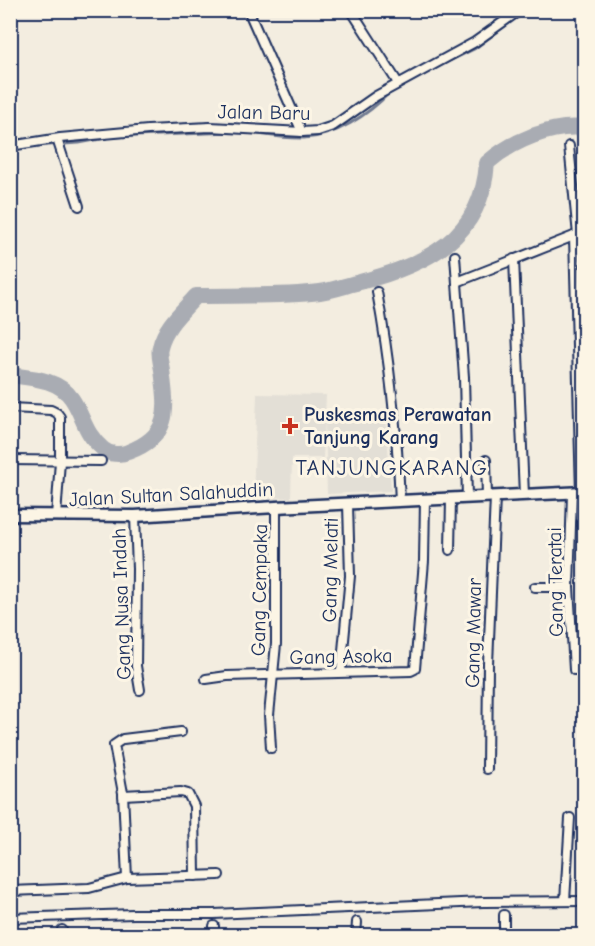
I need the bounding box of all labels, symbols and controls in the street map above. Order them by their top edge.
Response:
street label: Jalan Baru [217,100,311,125]
place label: Puskesmas Perawatan Tanjung Karang [304,403,492,449]
marker: Puskesmas Perawatan Tanjung Karang [281,417,299,435]
district label: TANJUNGKARANG [296,455,488,481]
street label: Jalan Sultan Salahuddin [68,478,274,511]
street label: Gang Melati [318,517,343,623]
street label: Gang Cempaka [247,524,272,656]
street label: Gang Teratai [543,527,568,637]
street label: Gang Nusa Indah [107,528,136,680]
street label: Gang Mawar [461,578,486,688]
street label: Gang Asoka [289,644,393,669]

